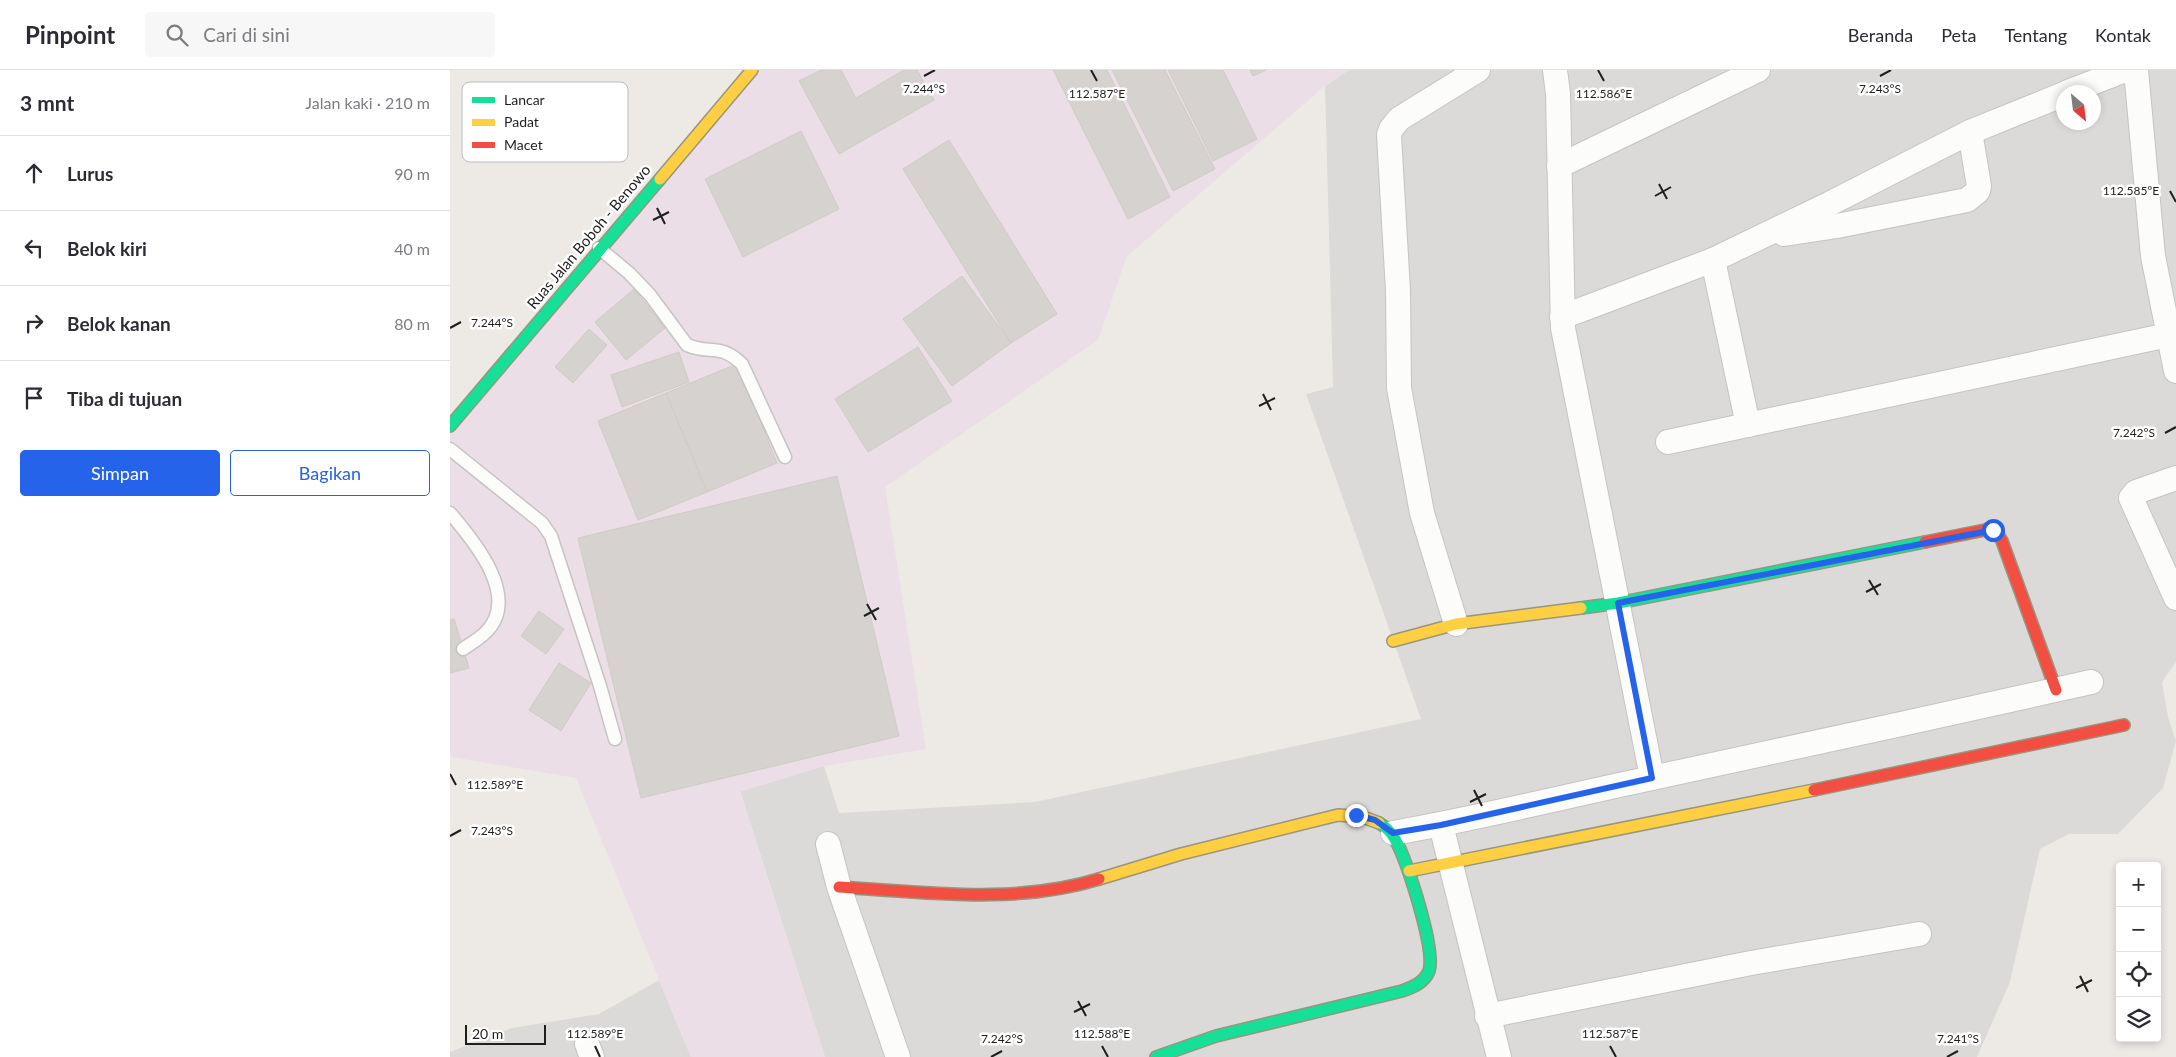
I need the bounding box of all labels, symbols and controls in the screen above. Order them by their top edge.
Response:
search box [145,12,495,57]
text: Pinpoint [25,20,115,49]
icon: search [163,21,191,49]
text: Cari di sini [203,23,290,46]
text: Beranda [1848,24,1913,46]
text: Peta [1941,24,1976,46]
text: Tentang [2004,24,2067,46]
text: Kontak [2095,24,2151,46]
text: 7.244°S [903,81,945,96]
text: 7.243°S [1859,81,1901,96]
legend [462,82,628,162]
north arrow [2056,85,2101,130]
text: 112.587°E [1069,86,1125,101]
text: 112.586°E [1576,86,1632,101]
text: 3 mnt [20,90,74,115]
text: Lancar [504,91,545,108]
text: Jalan kaki · 210 m [305,93,430,112]
text: Padat [504,113,539,130]
text: Macet [504,136,543,153]
icon: ahead [20,159,48,187]
street label: Ruas Jalan Boboh - Benowo [523,161,654,312]
text: Lurus [67,162,113,185]
text: 90 m [394,164,430,183]
text: 112.585°E [2103,183,2159,198]
icon: left [20,234,48,262]
text: Belok kiri [67,237,147,260]
text: 40 m [394,239,430,258]
icon: right [20,309,48,337]
text: Belok kanan [67,312,171,335]
text: 80 m [394,314,430,333]
text: 7.244°S [471,315,513,330]
icon: arrive [20,384,48,412]
text: Tiba di tujuan [67,387,182,410]
text: 7.242°S [2113,425,2155,440]
button: Simpan [20,450,220,496]
button: Bagikan [230,450,430,496]
route start [1982,519,2005,542]
text: 112.589°E [467,777,523,792]
route end [1345,804,1368,827]
text: 7.243°S [471,823,513,838]
map controls [2116,862,2161,1042]
button: + [2116,862,2161,907]
button: − [2116,907,2161,952]
button: locate [2116,952,2161,997]
button: layers [2116,997,2161,1042]
scale bar [465,1022,546,1045]
text: 20 m [472,1025,503,1042]
text: 112.589°E [567,1026,623,1041]
text: 112.588°E [1074,1026,1130,1041]
text: 112.587°E [1582,1026,1638,1041]
text: 7.242°S [981,1031,1023,1046]
text: 7.241°S [1937,1031,1979,1046]

